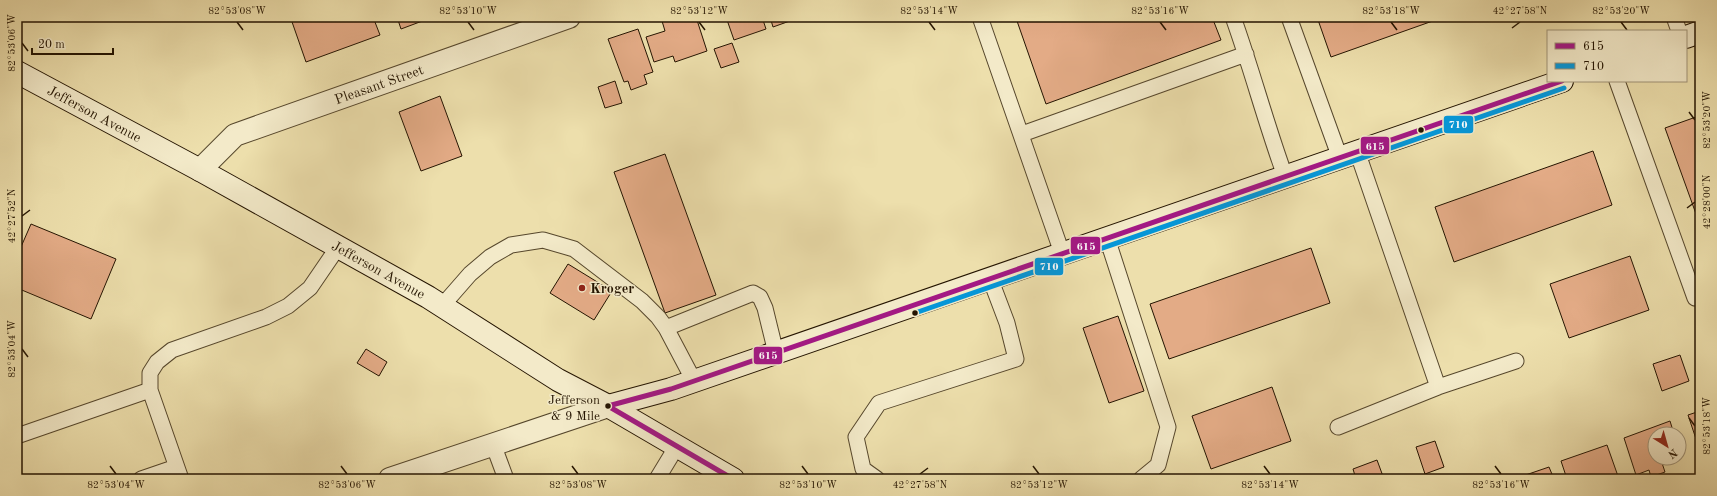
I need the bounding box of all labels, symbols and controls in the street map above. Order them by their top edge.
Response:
text: 82°53'08"W [208,6,266,16]
text: 82°53'10"W [439,6,497,16]
text: 82°53'12"W [670,6,728,16]
text: 82°53'14"W [900,6,958,16]
text: 82°53'16"W [1131,6,1189,16]
text: 82°53'18"W [1362,6,1420,16]
text: 42°27'58"N [1493,6,1548,16]
text: 82°53'20"W [1592,6,1650,16]
text: 82°53'06"W [7,14,17,72]
scale bar [32,30,113,56]
legend [1547,30,1687,82]
text: 20 m [38,39,65,51]
text: 615 [1583,40,1604,53]
text: 710 [1583,61,1604,73]
street label: Pleasant Street [333,63,426,107]
street label: Jefferson Avenue [45,84,143,145]
text: 82°53'20"W [1702,91,1712,149]
line badge: 710 [1443,115,1474,134]
text: 710 [1448,120,1468,131]
unlabelled marker [1416,125,1426,135]
line badge: 615 [1360,136,1390,155]
text: 615 [1365,142,1385,153]
text: 42°28'00"N [1702,174,1712,229]
text: 42°27'52"N [7,188,17,243]
line badge: 615 [1070,236,1101,255]
street label: Jefferson Avenue [329,239,427,302]
text: 615 [1076,242,1096,253]
line badge: 710 [1034,257,1064,276]
text: 710 [1039,262,1059,273]
place label: Kroger [590,282,634,296]
marker: Kroger [577,283,587,293]
unlabelled marker [910,308,920,318]
text: 82°53'04"W [7,320,17,378]
line badge: 615 [753,346,783,365]
text: 615 [758,351,778,362]
place label: Jefferson & 9 Mile [548,394,600,423]
text: 82°53'18"W [1702,397,1712,455]
marker: Jefferson & 9 Mile [603,401,613,411]
north arrow [1647,426,1687,466]
text: N [1665,446,1679,460]
text: 82°53'04"W [87,480,145,490]
text: 82°53'06"W [318,480,376,490]
text: 82°53'08"W [549,480,607,490]
text: 82°53'10"W [779,480,837,490]
text: 42°27'58"N [893,480,948,490]
text: 82°53'12"W [1010,480,1068,490]
text: 82°53'14"W [1241,480,1299,490]
text: 82°53'16"W [1472,480,1530,490]

